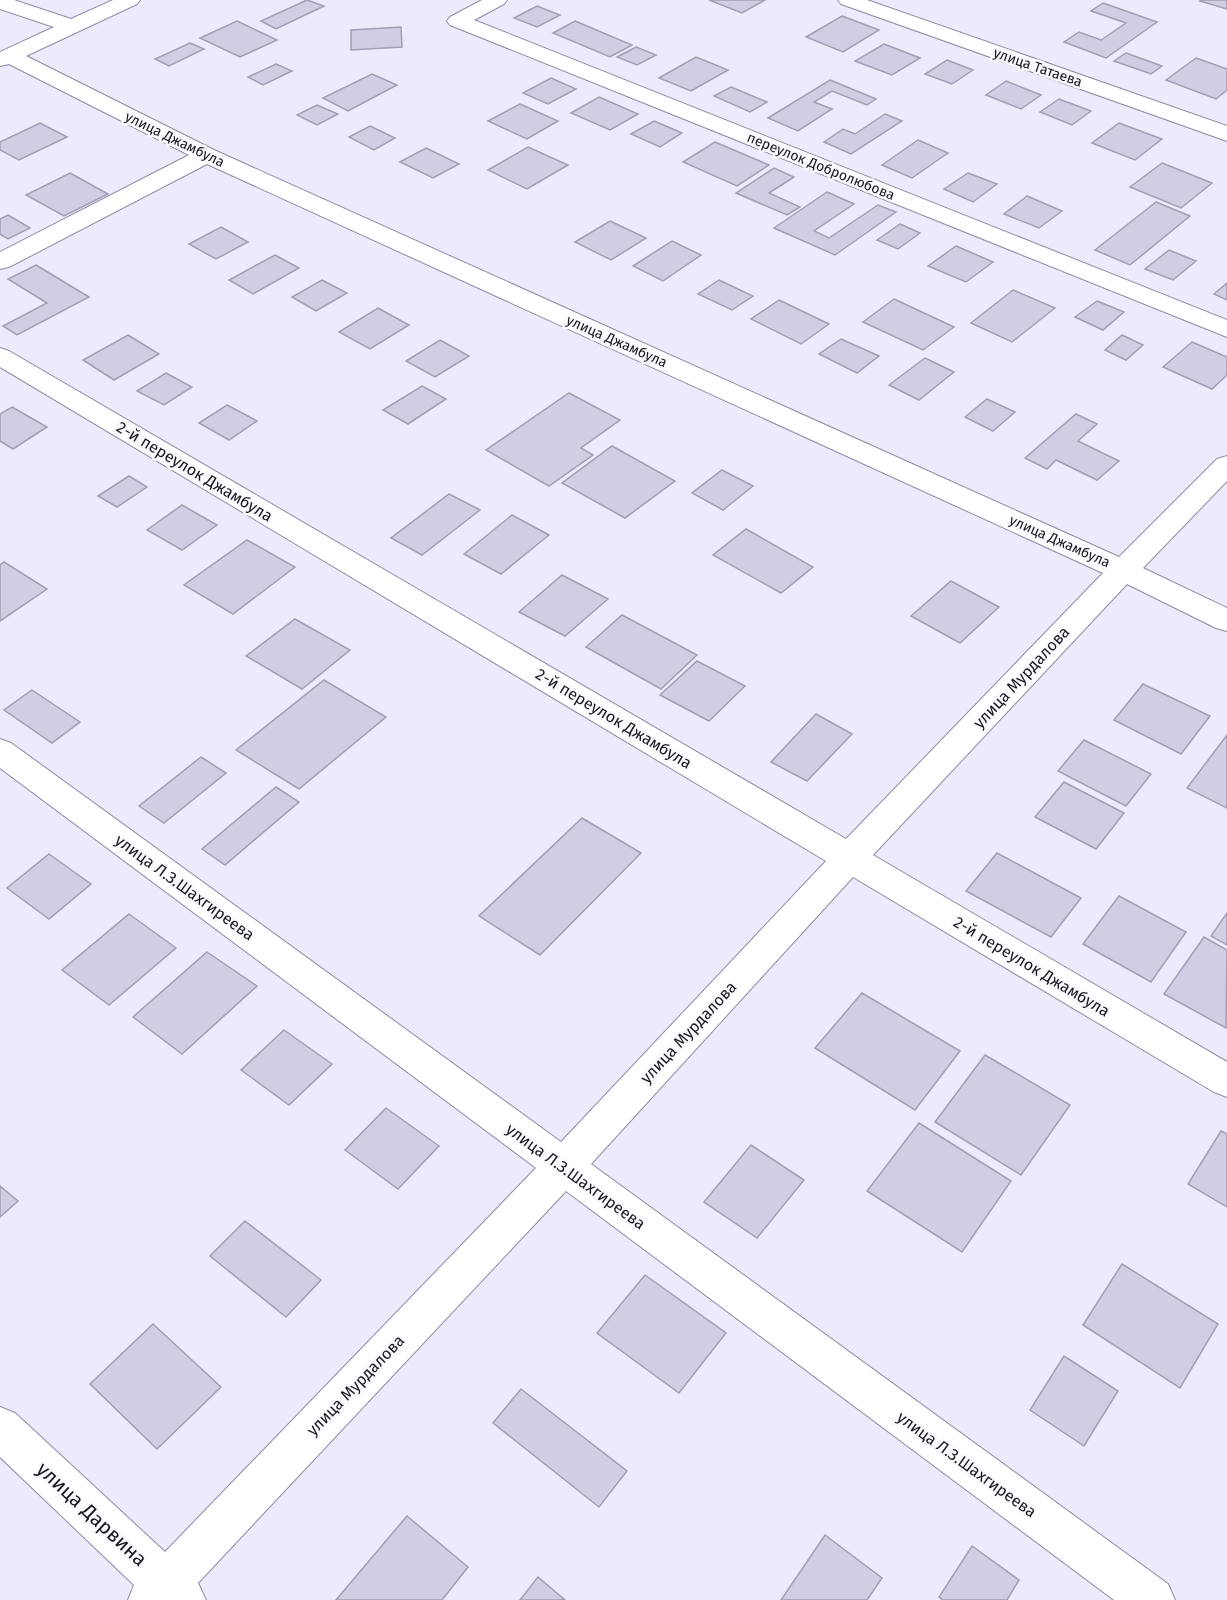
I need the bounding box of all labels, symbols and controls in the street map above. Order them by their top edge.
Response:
street label: улица Татаева [991,44,1085,91]
street label: улица Джамбула [122,108,227,171]
street label: переулок Добролюбова [745,129,897,204]
street label: улица Джамбула [564,312,670,371]
street label: 2-й переулок Джамбула [113,417,276,526]
street label: улица Джамбула [1007,512,1113,571]
street label: улица Мурдалова [969,623,1073,732]
street label: 2-й переулок Джамбула [532,664,695,773]
street label: улица Л.З.Шахгиреева [111,830,258,944]
street label: 2-й переулок Джамбула [950,912,1113,1021]
street label: улица Мурдалова [636,978,740,1087]
street label: улица Л.З.Шахгиреева [502,1119,649,1233]
street label: улица Мурдалова [303,1331,408,1440]
street label: улица Л.З.Шахгиреева [893,1407,1040,1521]
street label: улица Дарвина [32,1457,152,1571]

